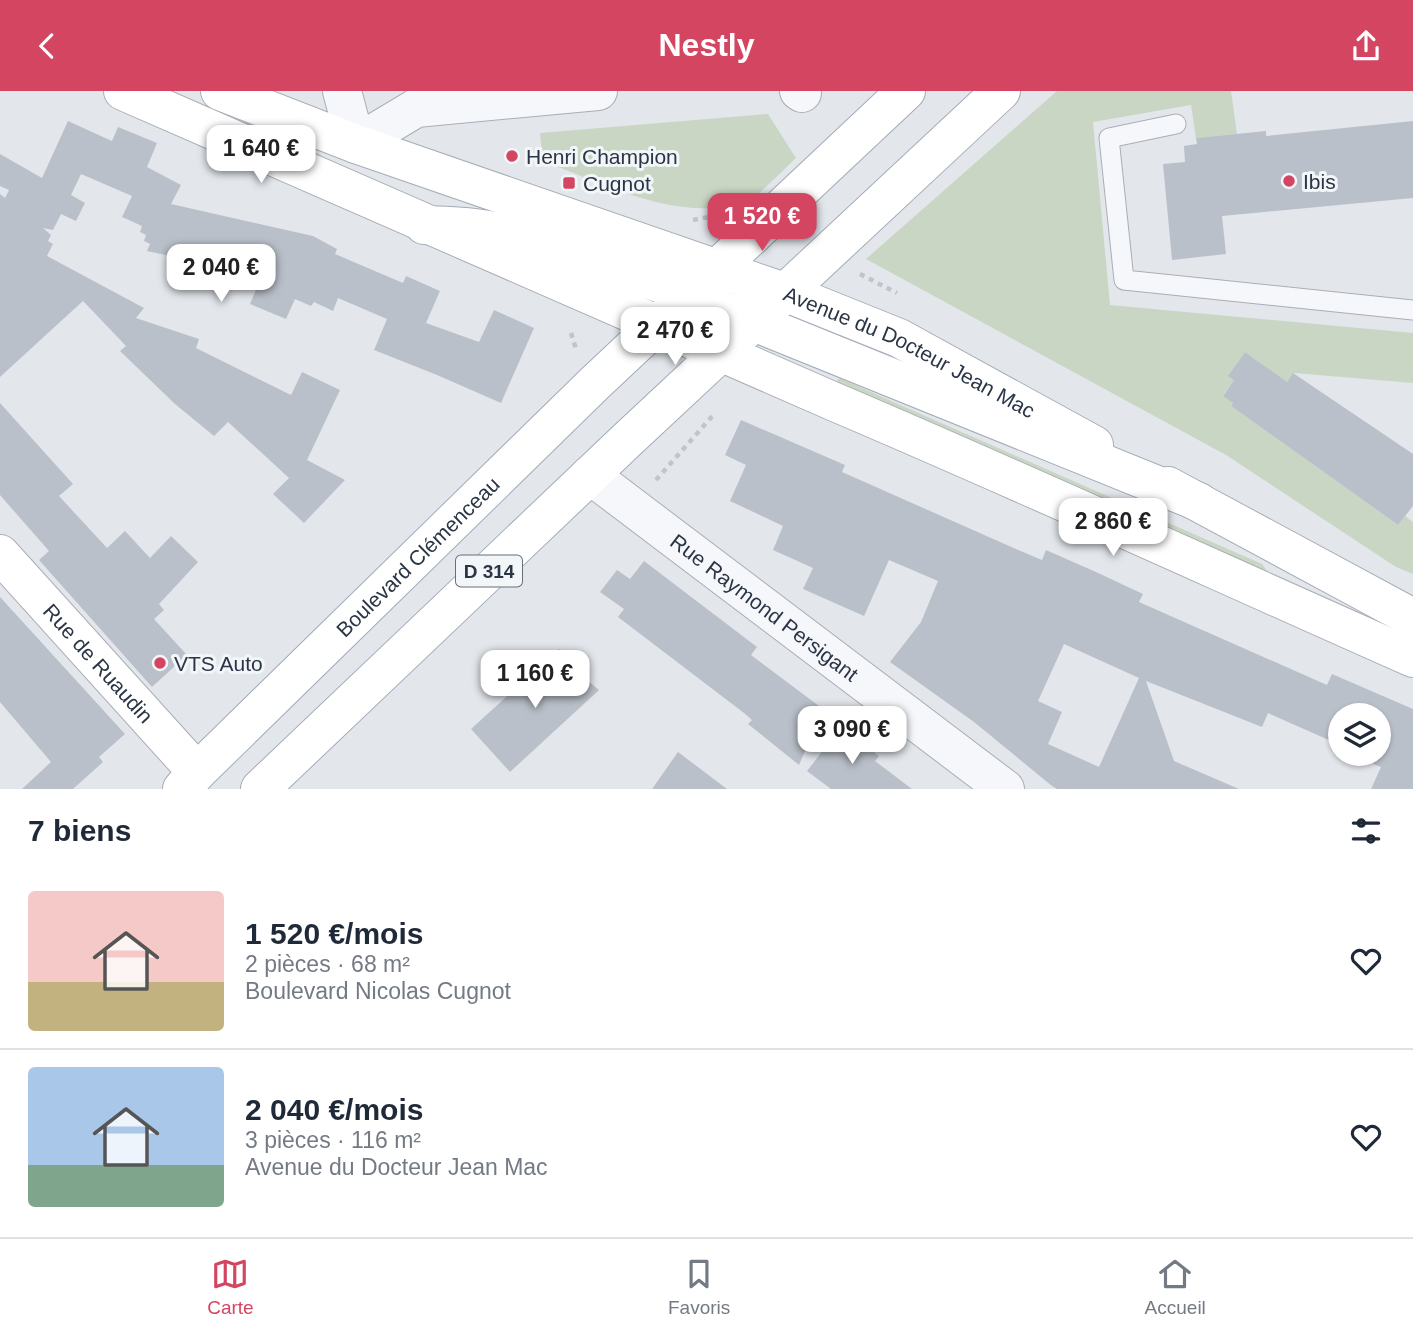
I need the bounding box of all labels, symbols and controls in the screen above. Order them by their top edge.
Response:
icon: back [28,27,66,65]
text: Nestly [658,27,755,63]
icon: share [1347,27,1385,65]
pin: 1 640 € [196,125,326,185]
text: 1 640 € [223,135,299,161]
place label: Henri Champion [526,145,678,168]
marker: Henri Champion [504,148,520,164]
place label: Ibis [1303,170,1336,193]
place label: Cugnot [583,172,651,195]
marker: Ibis [1281,173,1297,189]
marker: Cugnot [561,175,577,191]
pin: 1 520 € [697,193,827,253]
text: 1 520 € [724,203,800,229]
pin: 2 040 € [156,245,286,304]
text: 2 040 € [183,254,259,280]
street label: Avenue du Docteur Jean Mac [781,281,1039,422]
pin: 2 470 € [610,307,740,367]
text: 2 470 € [637,317,713,343]
street label: Boulevard Clémenceau [331,472,504,641]
pin: 2 860 € [1048,498,1178,558]
text: 2 860 € [1075,508,1151,534]
street label: Rue Raymond Persigant [666,529,863,685]
road number: D 314 [456,555,522,586]
street label: Rue de Ruaudin [39,599,158,727]
pin: 1 160 € [470,651,600,710]
place label: VTS Auto [174,652,263,675]
marker: VTS Auto [152,655,168,671]
text: 1 160 € [497,660,573,686]
map controls [1328,703,1391,766]
button: layers [1328,703,1391,766]
pin: 3 090 € [787,707,917,766]
text: 3 090 € [814,716,890,742]
icon: filters [1347,812,1385,850]
text: 7 biens [28,814,131,847]
text: 1 520 €/mois [245,917,423,950]
icon: home [84,919,168,1003]
icon: heart [1347,942,1385,980]
text: 2 pièces · 68 m² [245,951,410,977]
text: Boulevard Nicolas Cugnot [245,978,511,1004]
text: 2 040 €/mois [245,1093,423,1126]
icon: home [84,1095,168,1179]
icon: heart [1347,1118,1385,1156]
text: 3 pièces · 116 m² [245,1127,421,1153]
text: Avenue du Docteur Jean Mac [245,1154,548,1180]
tab: Carte [207,1255,254,1319]
tab: Favoris [668,1255,730,1319]
tab: Accueil [1145,1255,1206,1319]

